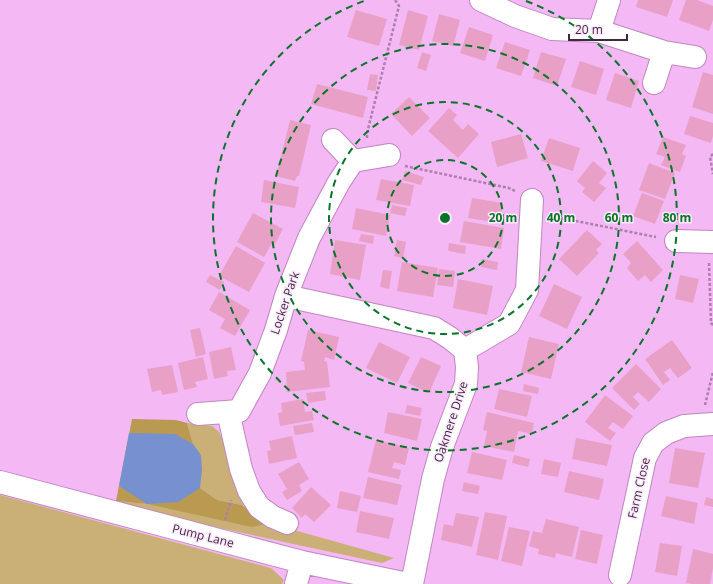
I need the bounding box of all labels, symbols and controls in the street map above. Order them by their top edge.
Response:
scale bar [569,16,627,42]
text: 20 m [575,21,603,38]
text: 20 m [489,209,517,226]
text: 40 m [547,209,575,226]
text: 60 m [605,209,633,226]
text: 80 m [663,209,691,226]
centre of rings [438,211,452,225]
street label: Locker Park [266,268,303,337]
street label: Oakmere Drive [429,379,472,465]
street label: Farm Close [623,455,654,520]
street label: Pump Lane [170,520,236,551]

